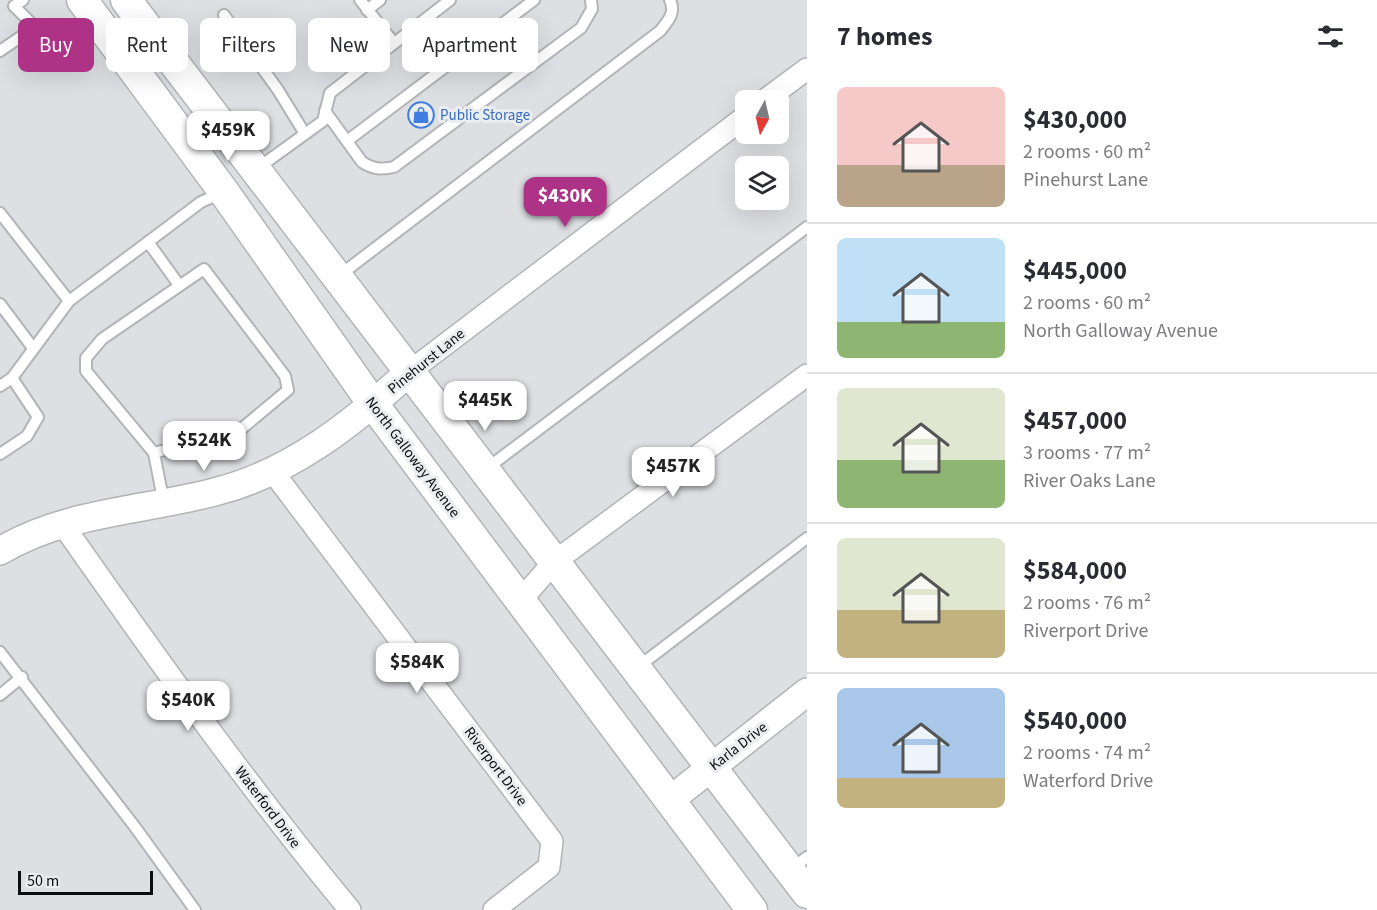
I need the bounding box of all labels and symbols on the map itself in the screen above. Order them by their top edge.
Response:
north arrow [735,90,789,144]
shop icon: Public Storage [406,100,436,130]
place label: Public Storage [440,105,530,126]
pin: $459K [186,111,270,162]
pin: $430K [523,177,607,228]
street label: Pinehurst Lane [383,324,469,399]
pin: $445K [443,381,527,432]
street label: North Galloway Avenue [360,393,465,522]
pin: $524K [162,421,246,472]
pin: $457K [631,447,715,498]
pin: $584K [375,643,459,694]
pin: $540K [146,681,230,732]
street label: Karla Drive [705,717,772,776]
street label: Riverport Drive [459,722,532,810]
street label: Waterford Drive [230,762,305,853]
scale bar [18,868,153,896]

